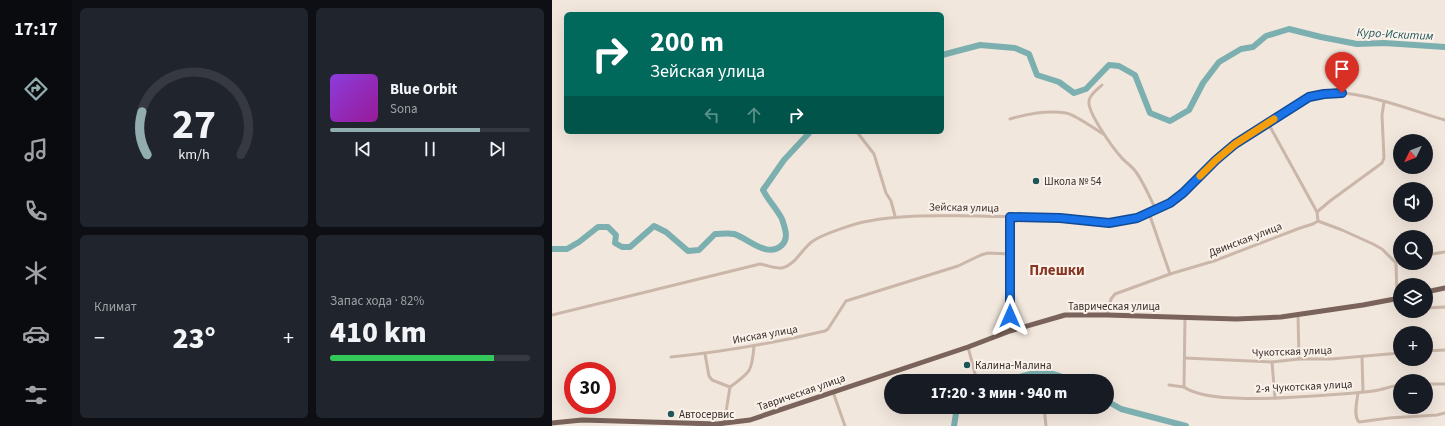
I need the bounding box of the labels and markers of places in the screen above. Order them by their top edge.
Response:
pin [1325,52,1359,93]
place label: Школа № 54 [1044,174,1102,189]
marker: Школа № 54 [1031,176,1041,186]
place label: Калина-Малина [975,358,1051,373]
marker: Калина-Малина [962,360,972,370]
place label: Автосервис [679,407,734,422]
marker: Автосервис [666,409,676,419]

